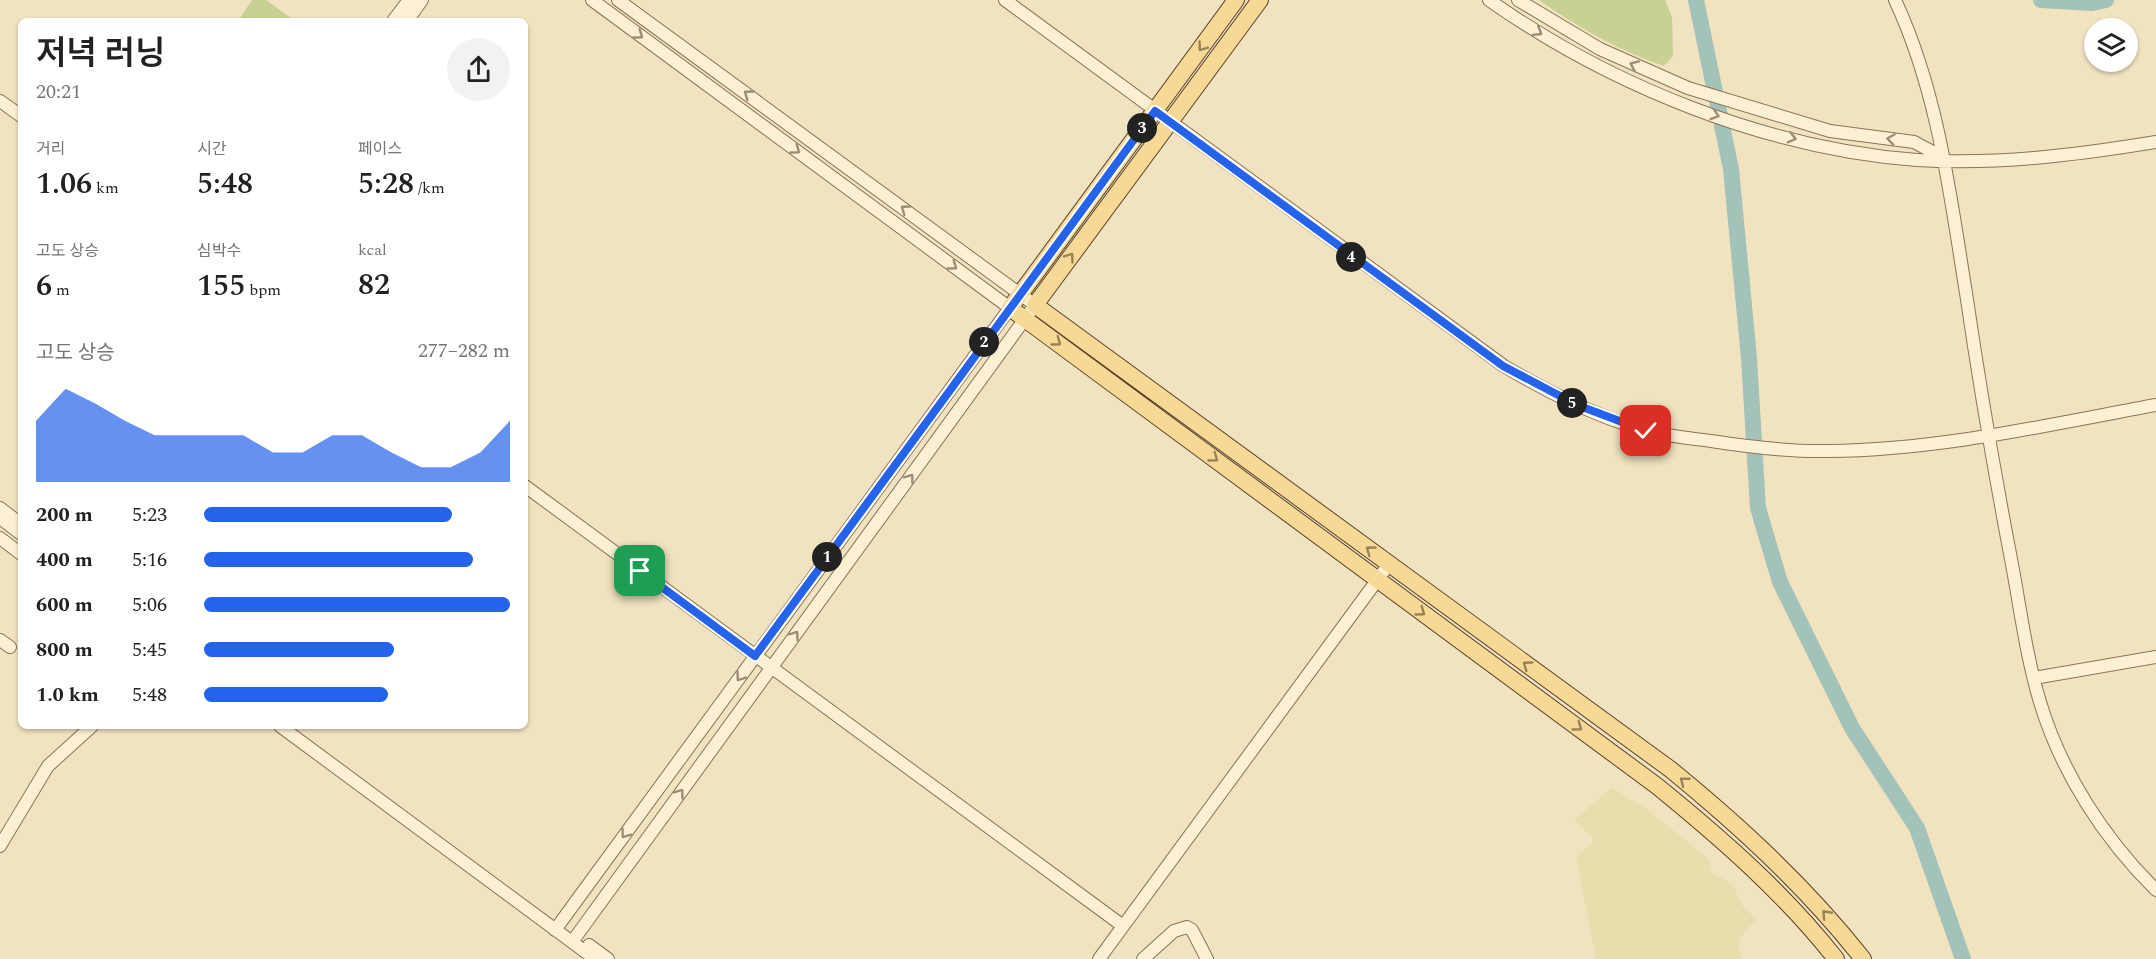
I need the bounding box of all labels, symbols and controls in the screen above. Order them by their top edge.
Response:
map controls [2084,18,2138,72]
button: layers [2084,18,2138,72]
one-way arrow [1531,25,1542,36]
one-way arrow [632,27,643,38]
text: 저녁 러닝 [36,29,166,79]
button: share [447,38,510,101]
one-way arrow [1198,41,1209,52]
one-way arrow [1630,61,1641,73]
text: 20:21 [36,77,81,107]
one-way arrow [743,91,754,102]
one-way arrow [1709,108,1720,120]
pin: 3 [1127,113,1157,143]
text: 3 [1138,116,1146,140]
one-way arrow [1786,131,1797,143]
one-way arrow [1886,134,1895,146]
text: 거리 [36,137,65,161]
text: 시간 [197,137,226,161]
text: 페이스 [358,137,402,161]
one-way arrow [789,143,800,154]
text: 1.06 [36,161,92,207]
text: 5:48 [197,161,253,207]
text: 5:28 [358,161,414,207]
text: km [92,176,119,200]
text: /km [414,176,445,200]
one-way arrow [901,206,912,217]
text: kcal [358,238,387,262]
text: 고도 상승 [36,239,99,263]
text: 심박수 [197,239,241,263]
pin: 4 [1336,242,1366,272]
text: 4 [1347,245,1355,269]
one-way arrow [1063,253,1074,264]
one-way arrow [946,259,957,270]
text: 82 [358,262,390,308]
text: 6 [36,263,52,309]
text: 155 [197,263,245,309]
text: m [52,278,70,302]
text: bpm [245,278,281,302]
pin: 2 [969,327,999,357]
text: 2 [980,330,988,354]
one-way arrow [1050,335,1061,346]
text: 277–282 m [418,336,510,366]
text: 고도 상승 [36,338,115,368]
pin: 5 [1557,388,1587,418]
text: 5 [1568,391,1576,415]
pin [1620,405,1671,456]
icon: check [1629,414,1662,447]
one-way arrow [1207,451,1218,462]
one-way arrow [903,473,914,484]
text: 200 m [36,500,93,530]
text: 5:23 [132,500,167,530]
pin: 1 [812,542,842,572]
text: 400 m [36,545,93,575]
text: 5:16 [132,545,167,575]
pin [614,545,665,596]
text: 1 [823,545,831,569]
one-way arrow [1365,546,1376,557]
icon: arrive [623,554,656,587]
text: 600 m [36,590,93,620]
text: 5:06 [132,590,167,620]
one-way arrow [1414,604,1425,615]
one-way arrow [788,631,799,642]
text: 800 m [36,635,93,665]
text: 5:45 [132,635,167,665]
one-way arrow [1523,661,1534,672]
one-way arrow [736,671,747,682]
text: 1.0 km [36,680,99,710]
text: 5:48 [132,680,167,710]
one-way arrow [1571,720,1582,731]
one-way arrow [1680,777,1691,788]
one-way arrow [673,788,684,799]
one-way arrow [621,828,632,839]
one-way arrow [1823,910,1834,921]

